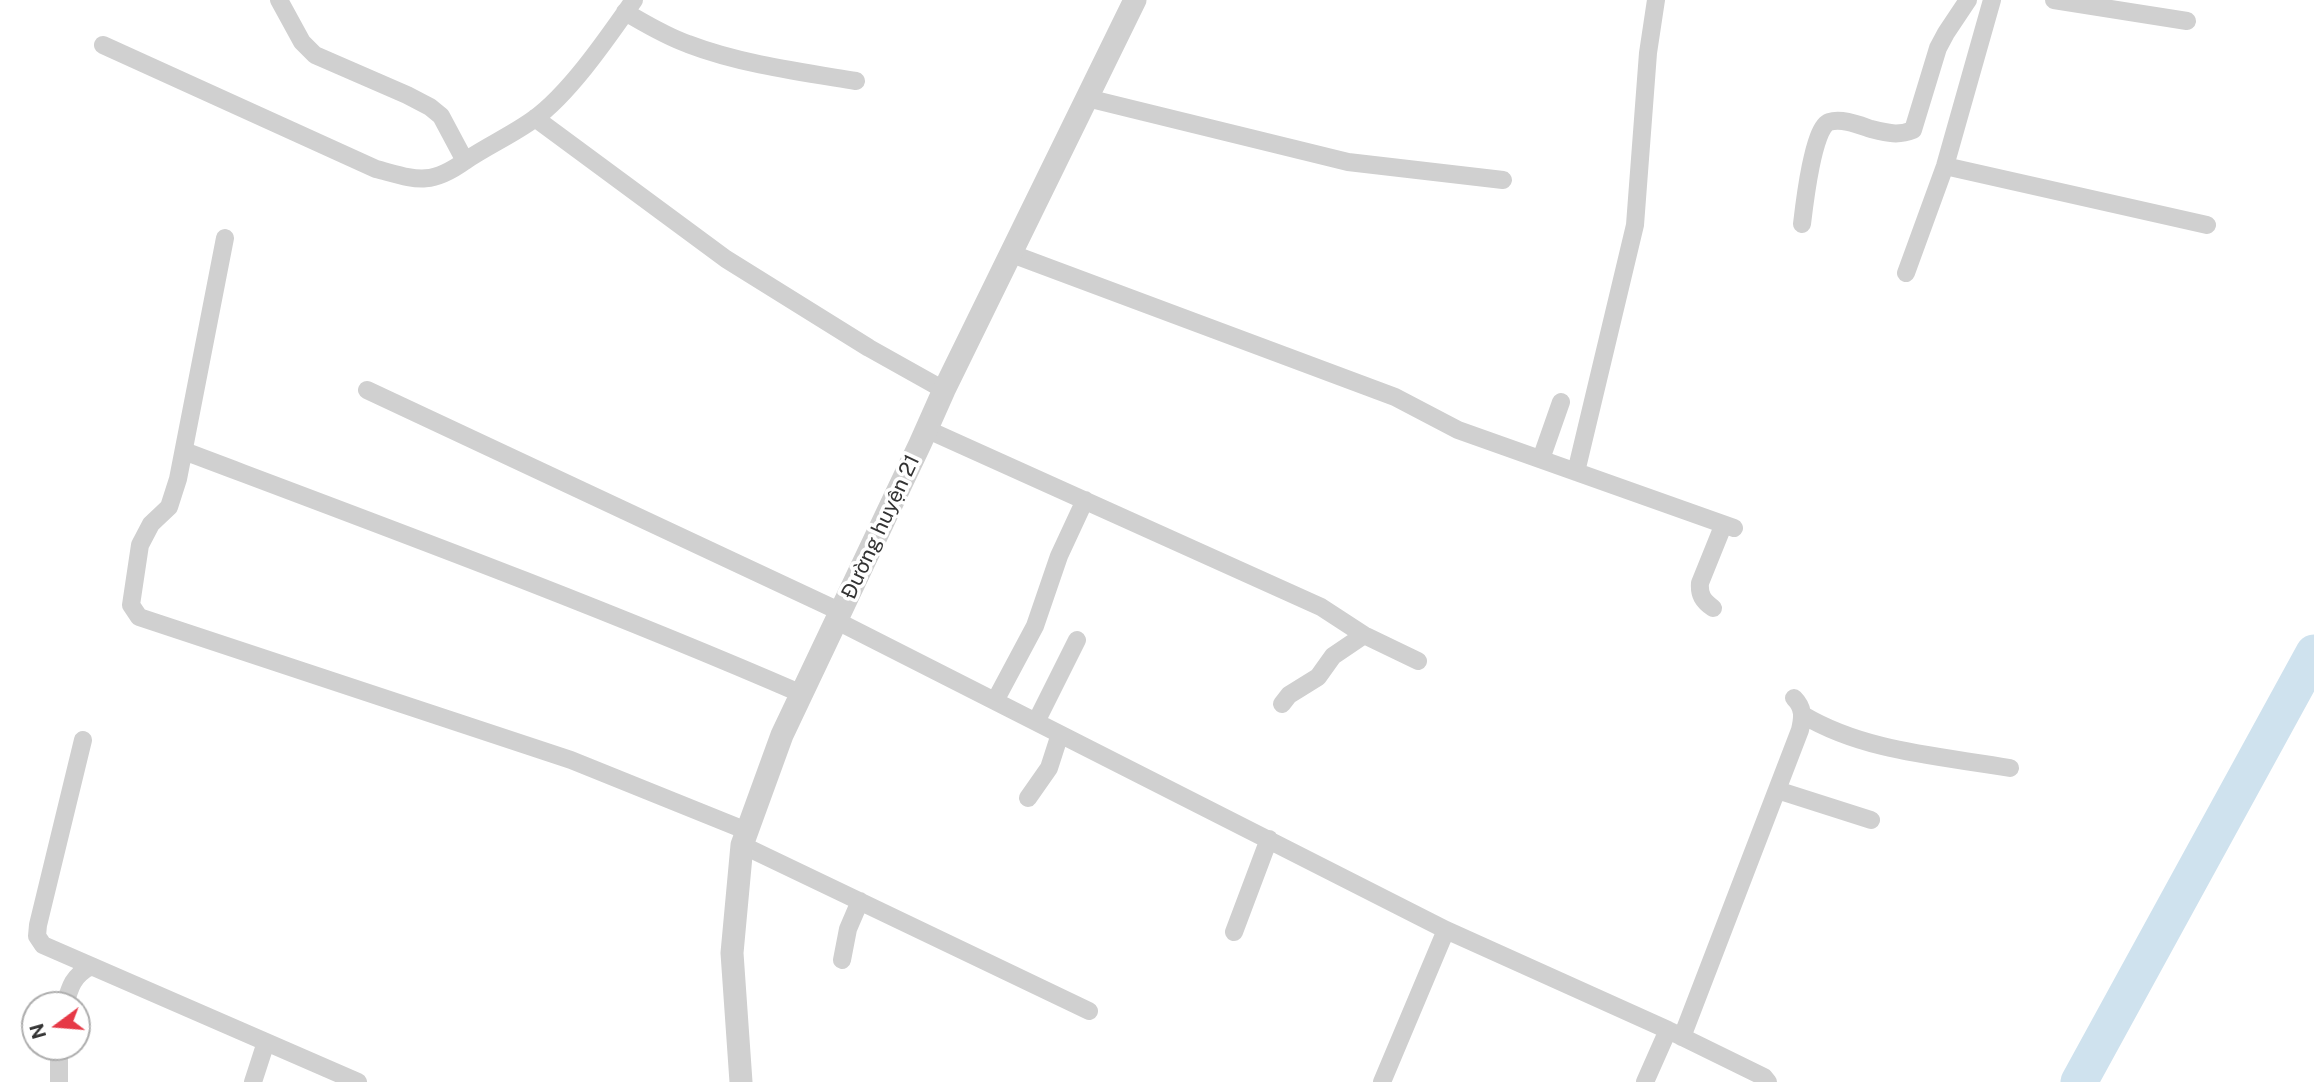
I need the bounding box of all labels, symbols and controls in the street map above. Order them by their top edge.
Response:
street label: Đường huyện 21 [837,451,925,603]
north arrow [21,991,91,1061]
text: N [25,1021,50,1041]

